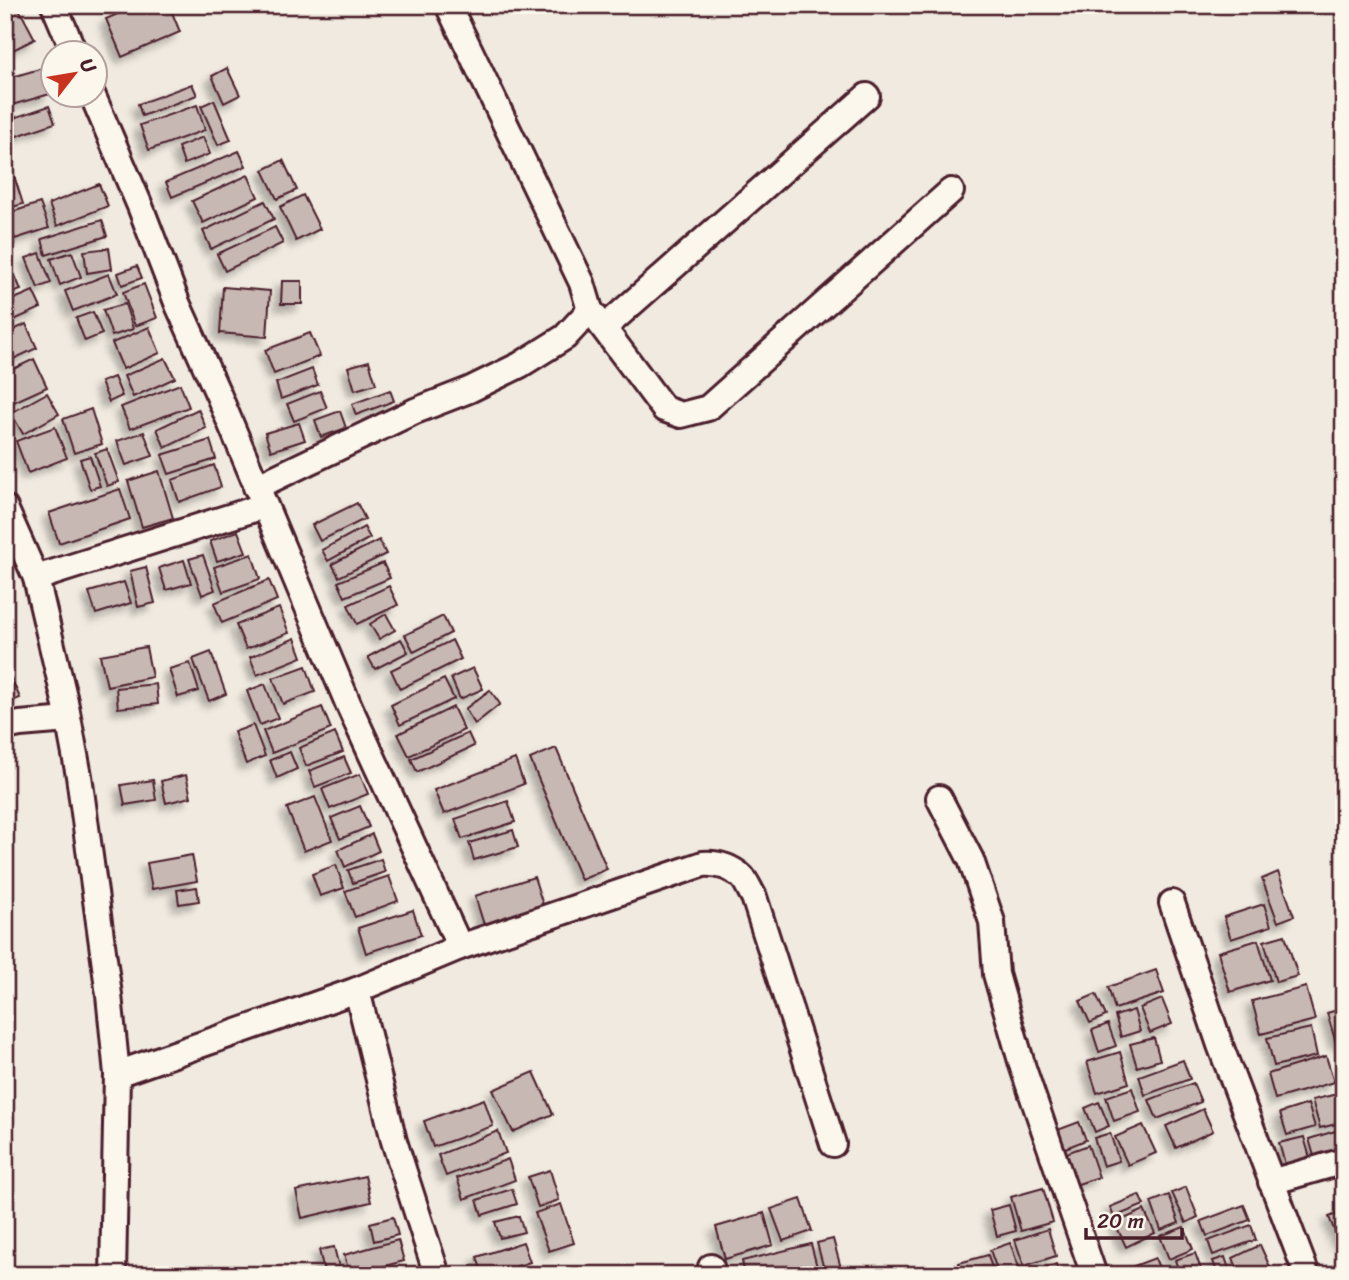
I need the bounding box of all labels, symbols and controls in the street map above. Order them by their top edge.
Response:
north arrow [38,38,108,108]
text: U [71,52,106,81]
scale bar [1086,1196,1183,1240]
text: 20 m [1097,1202,1144,1240]

